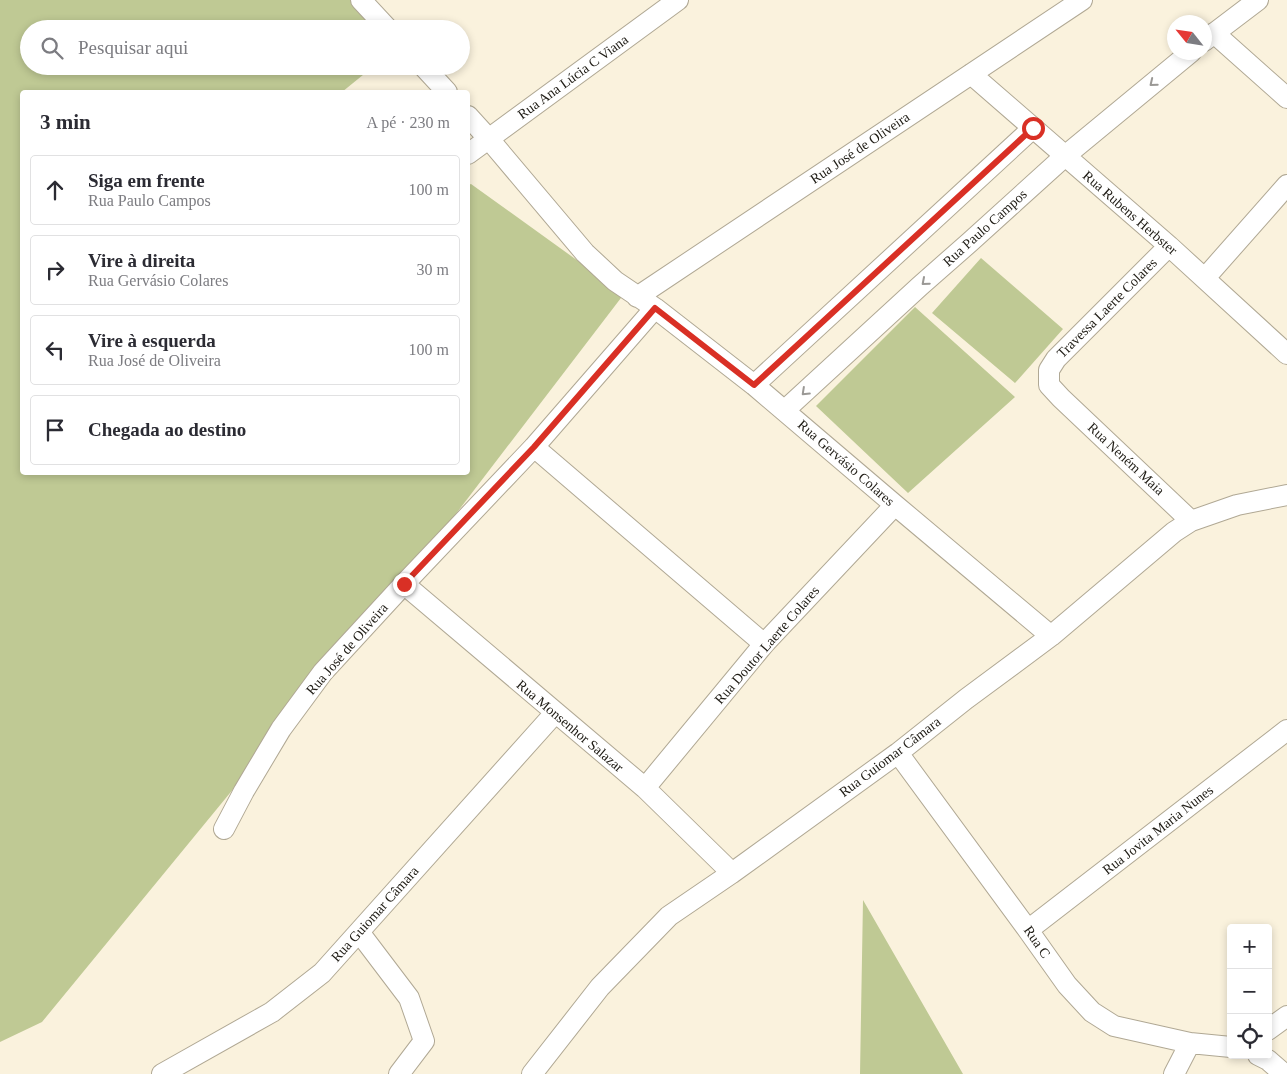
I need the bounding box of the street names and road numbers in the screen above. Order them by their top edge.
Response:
street label: Rua Ana Lúcia C Viana [515,31,632,122]
street label: Rua José de Oliveira [808,109,913,187]
street label: Rua Rubens Herbster [1080,168,1180,258]
street label: Rua Paulo Campos [940,187,1030,269]
street label: Travessa Laerte Colares [1054,255,1160,361]
street label: Rua Gervásio Colares [795,417,897,509]
street label: Rua Neném Maia [1085,420,1168,499]
street label: Rua Doutor Laerte Colares [712,583,822,707]
street label: Rua José de Oliveira [303,600,391,698]
street label: Rua Monsenhor Salazar [514,677,627,775]
street label: Rua Guiomar Câmara [836,714,944,800]
street label: Rua Jovita Maria Nunes [1100,782,1216,878]
street label: Rua Guiomar Câmara [328,863,422,965]
street label: Rua C [1021,923,1053,961]

